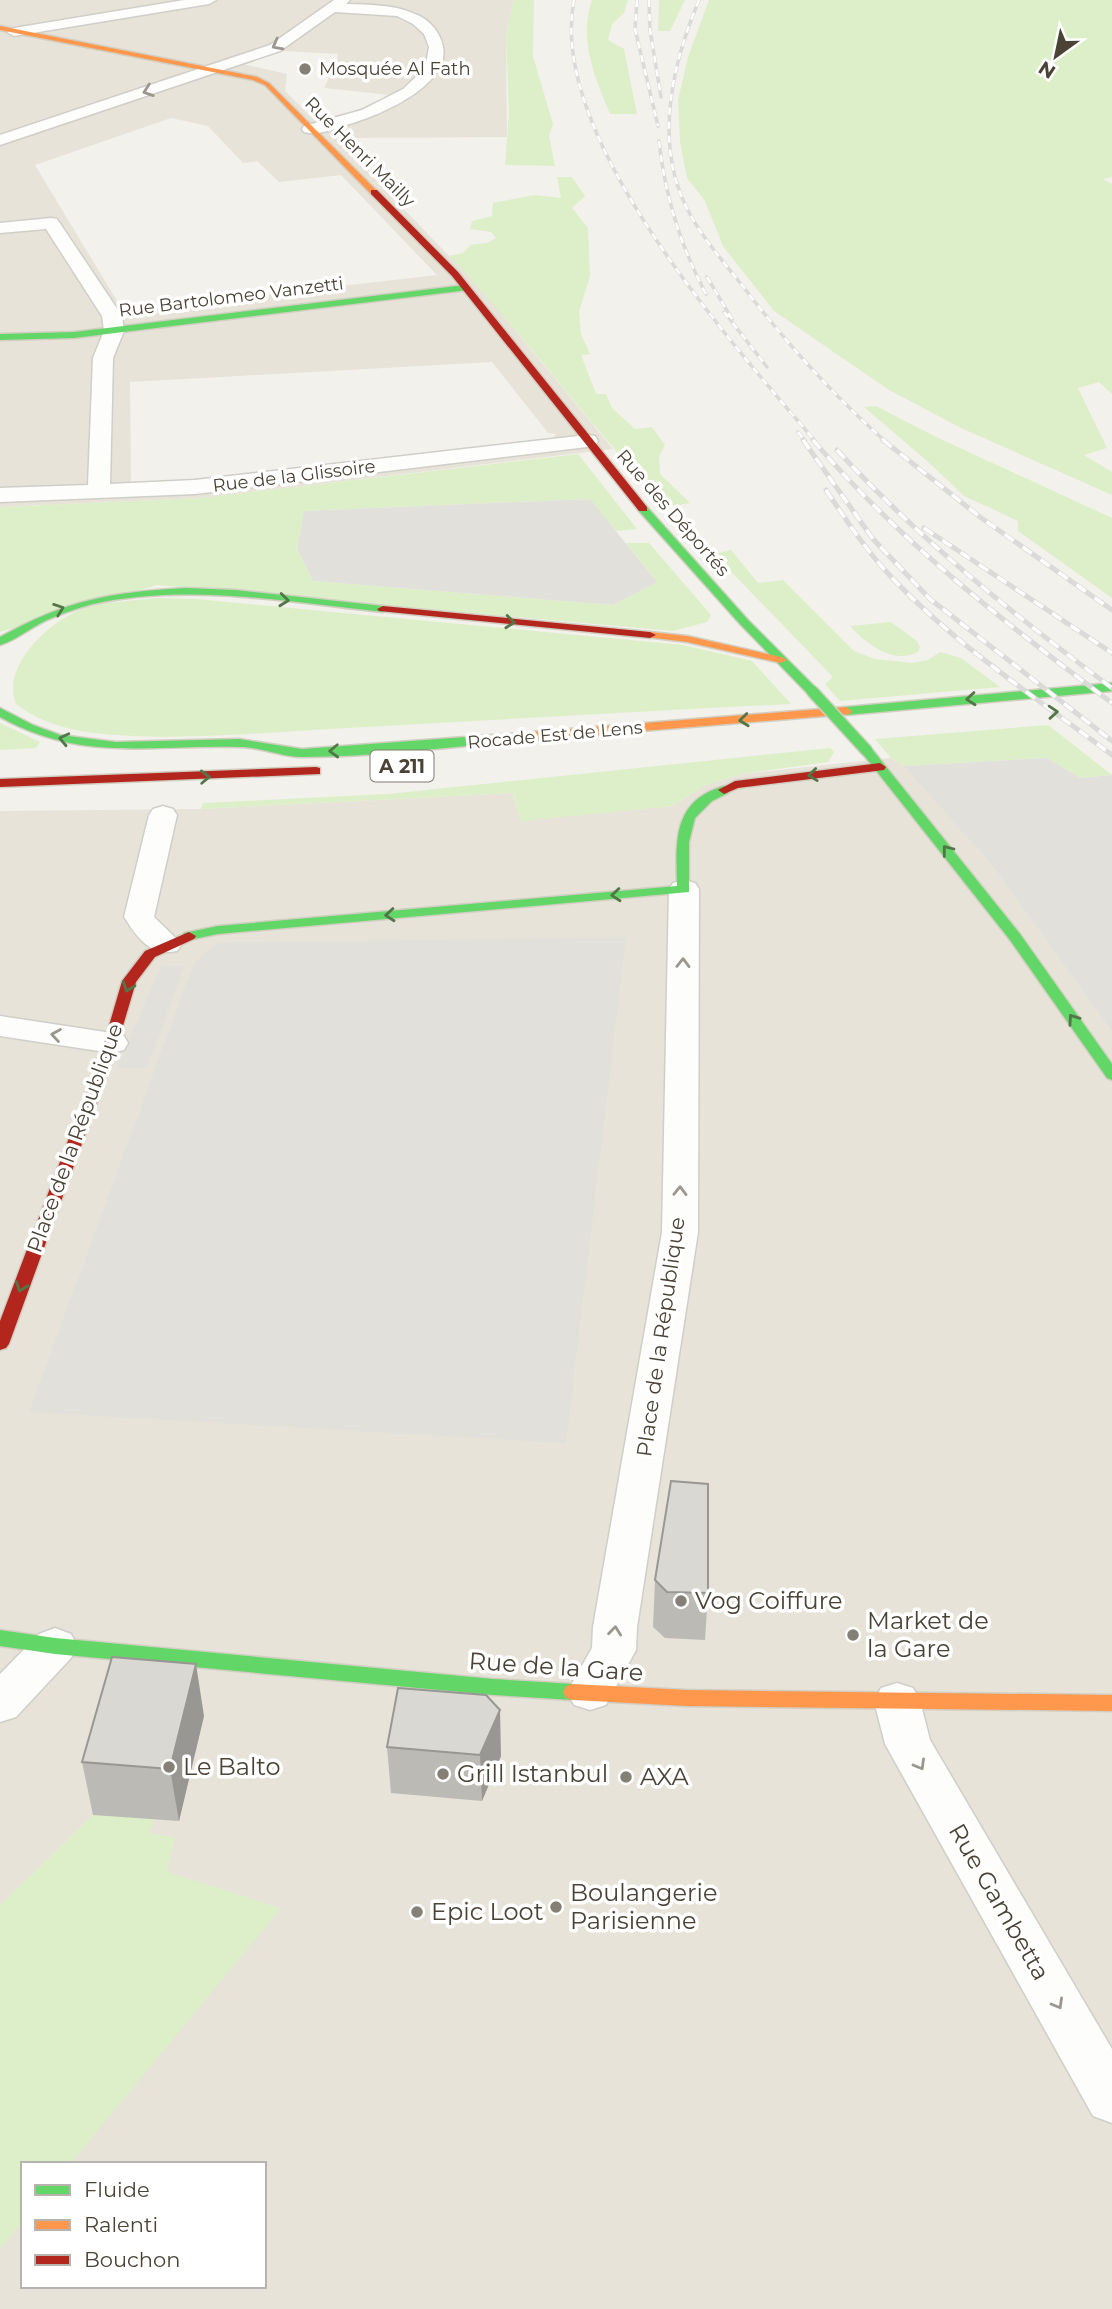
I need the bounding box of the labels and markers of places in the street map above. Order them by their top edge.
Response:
place label: Mosquée Al Fath [319,58,471,80]
marker: Mosquée Al Fath [297,61,313,77]
place label: Vog Coiffure [695,1586,842,1615]
marker: Vog Coiffure [673,1593,689,1609]
place label: Market de la Gare [867,1606,989,1663]
marker: Market de la Gare [845,1627,861,1643]
place label: Le Balto [183,1752,281,1781]
marker: Le Balto [161,1759,177,1775]
place label: Grill Istanbul [457,1759,608,1788]
place label: AXA [640,1762,689,1791]
marker: Grill Istanbul [435,1766,451,1782]
marker: AXA [618,1769,634,1785]
place label: Boulangerie Parisienne [570,1878,717,1935]
place label: Epic Loot [431,1897,544,1926]
marker: Boulangerie Parisienne [548,1899,564,1915]
marker: Epic Loot [409,1904,425,1920]

